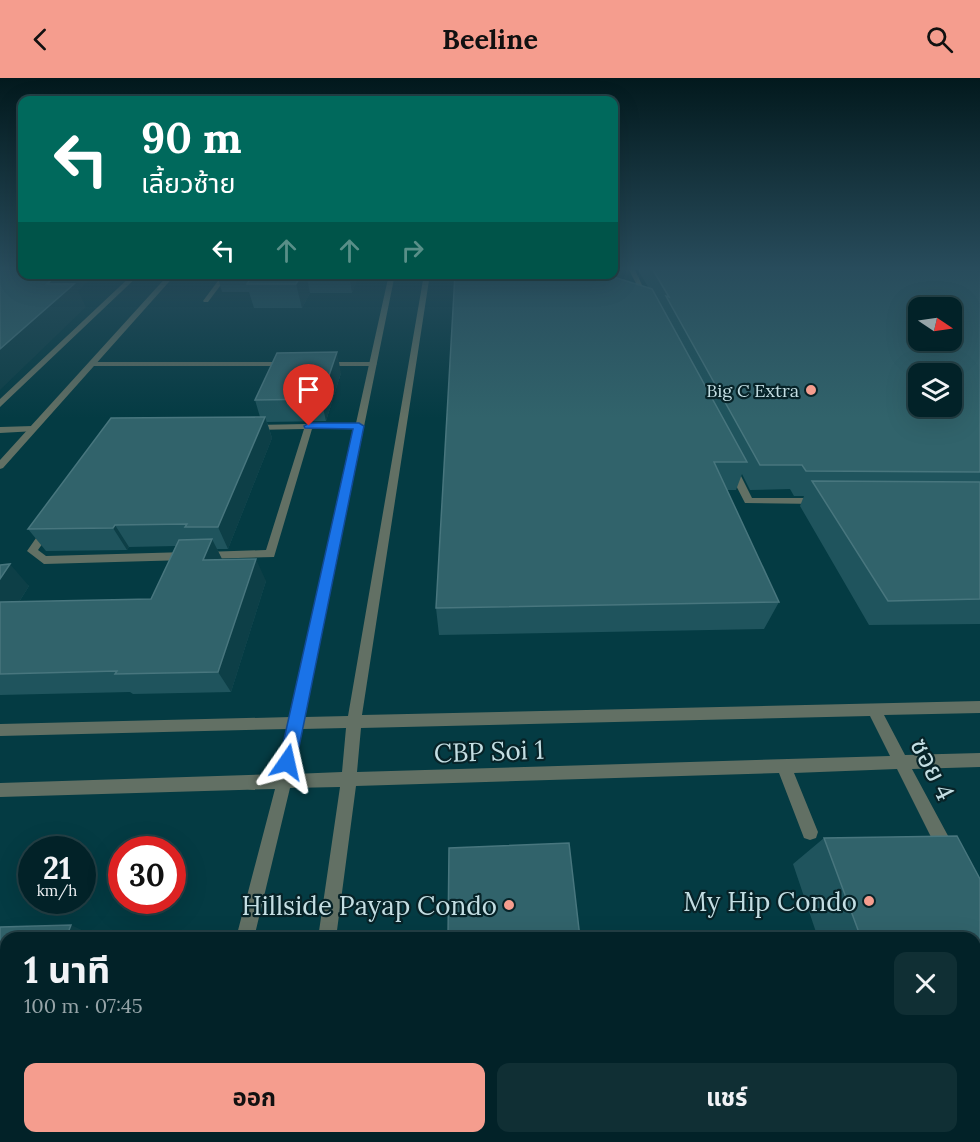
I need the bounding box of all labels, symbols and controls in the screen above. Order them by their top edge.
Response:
text: Beeline [442,22,538,56]
icon: back [24,23,57,56]
icon: search [923,23,956,56]
text: 90 m [141,111,242,165]
icon: left [42,120,120,198]
text: เลี้ยวซ้าย [141,166,235,200]
icon: left [207,234,240,267]
icon: ahead [270,234,303,267]
icon: ahead [333,234,366,267]
icon: right [396,234,429,267]
north arrow [908,297,962,351]
map controls [908,297,962,417]
button: layers [908,363,962,417]
pin [283,364,334,426]
icon: arrive [292,373,325,406]
place label: Big C Extra [706,379,799,402]
marker: Big C Extra [804,383,818,397]
position arrow [255,730,319,794]
street label: ซอย 4 [903,732,963,806]
street label: CBP Soi 1 [433,733,545,769]
speed limit sign: 30 [108,836,186,914]
text: 21 [43,849,71,887]
text: km/h [37,881,77,900]
place label: My Hip Condo [683,885,857,918]
place label: Hillside Payap Condo [241,889,497,922]
marker: My Hip Condo [862,894,876,908]
marker: Hillside Payap Condo [502,898,516,912]
text: 1 นาที [24,947,110,993]
button: close [894,952,957,1015]
text: 100 m · 07:45 [24,993,143,1018]
button: ออก [24,1063,485,1132]
button: แชร์ [497,1063,957,1132]

